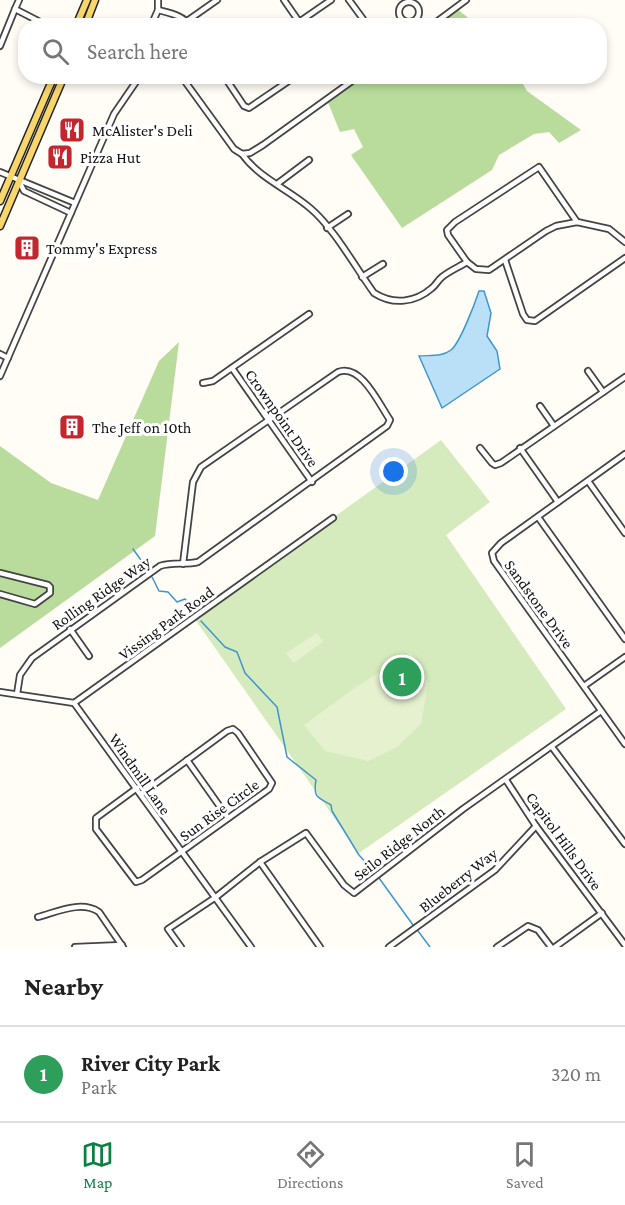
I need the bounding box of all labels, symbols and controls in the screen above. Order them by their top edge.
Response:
search box [18,18,607,84]
icon: search [39,35,72,68]
text: Search here [87,39,188,64]
restaurant icon: McAlister's Deli [57,115,87,145]
place label: McAlister's Deli [92,122,193,139]
restaurant icon: Pizza Hut [45,142,75,172]
place label: Pizza Hut [80,149,141,166]
building icon: Tommy's Express [12,233,42,263]
place label: Tommy's Express [46,240,157,258]
street label: Crownpoint Drive [241,366,322,471]
building icon: The Jeff on 10th [57,412,87,442]
place label: The Jeff on 10th [92,419,192,437]
your location [379,457,408,486]
street label: Rolling Ridge Way [48,552,155,634]
street label: Sandstone Drive [501,557,577,651]
street label: Vissing Park Road [115,583,218,664]
pin: 1 [382,654,422,700]
street label: Windmill Lane [106,730,174,818]
street label: Sun Rise Circle [176,776,262,844]
street label: Capitol Hills Drive [522,789,605,894]
street label: Seilo Ridge North [350,802,449,885]
street label: Blueberry Way [416,844,501,916]
text: Nearby [24,972,103,1001]
text: River City Park [81,1051,220,1076]
text: 1 [40,1063,47,1085]
text: 320 m [551,1063,601,1085]
text: Park [81,1076,117,1098]
tab: Map [81,1138,114,1191]
tab: Directions [277,1138,343,1191]
tab: Saved [506,1138,544,1191]

